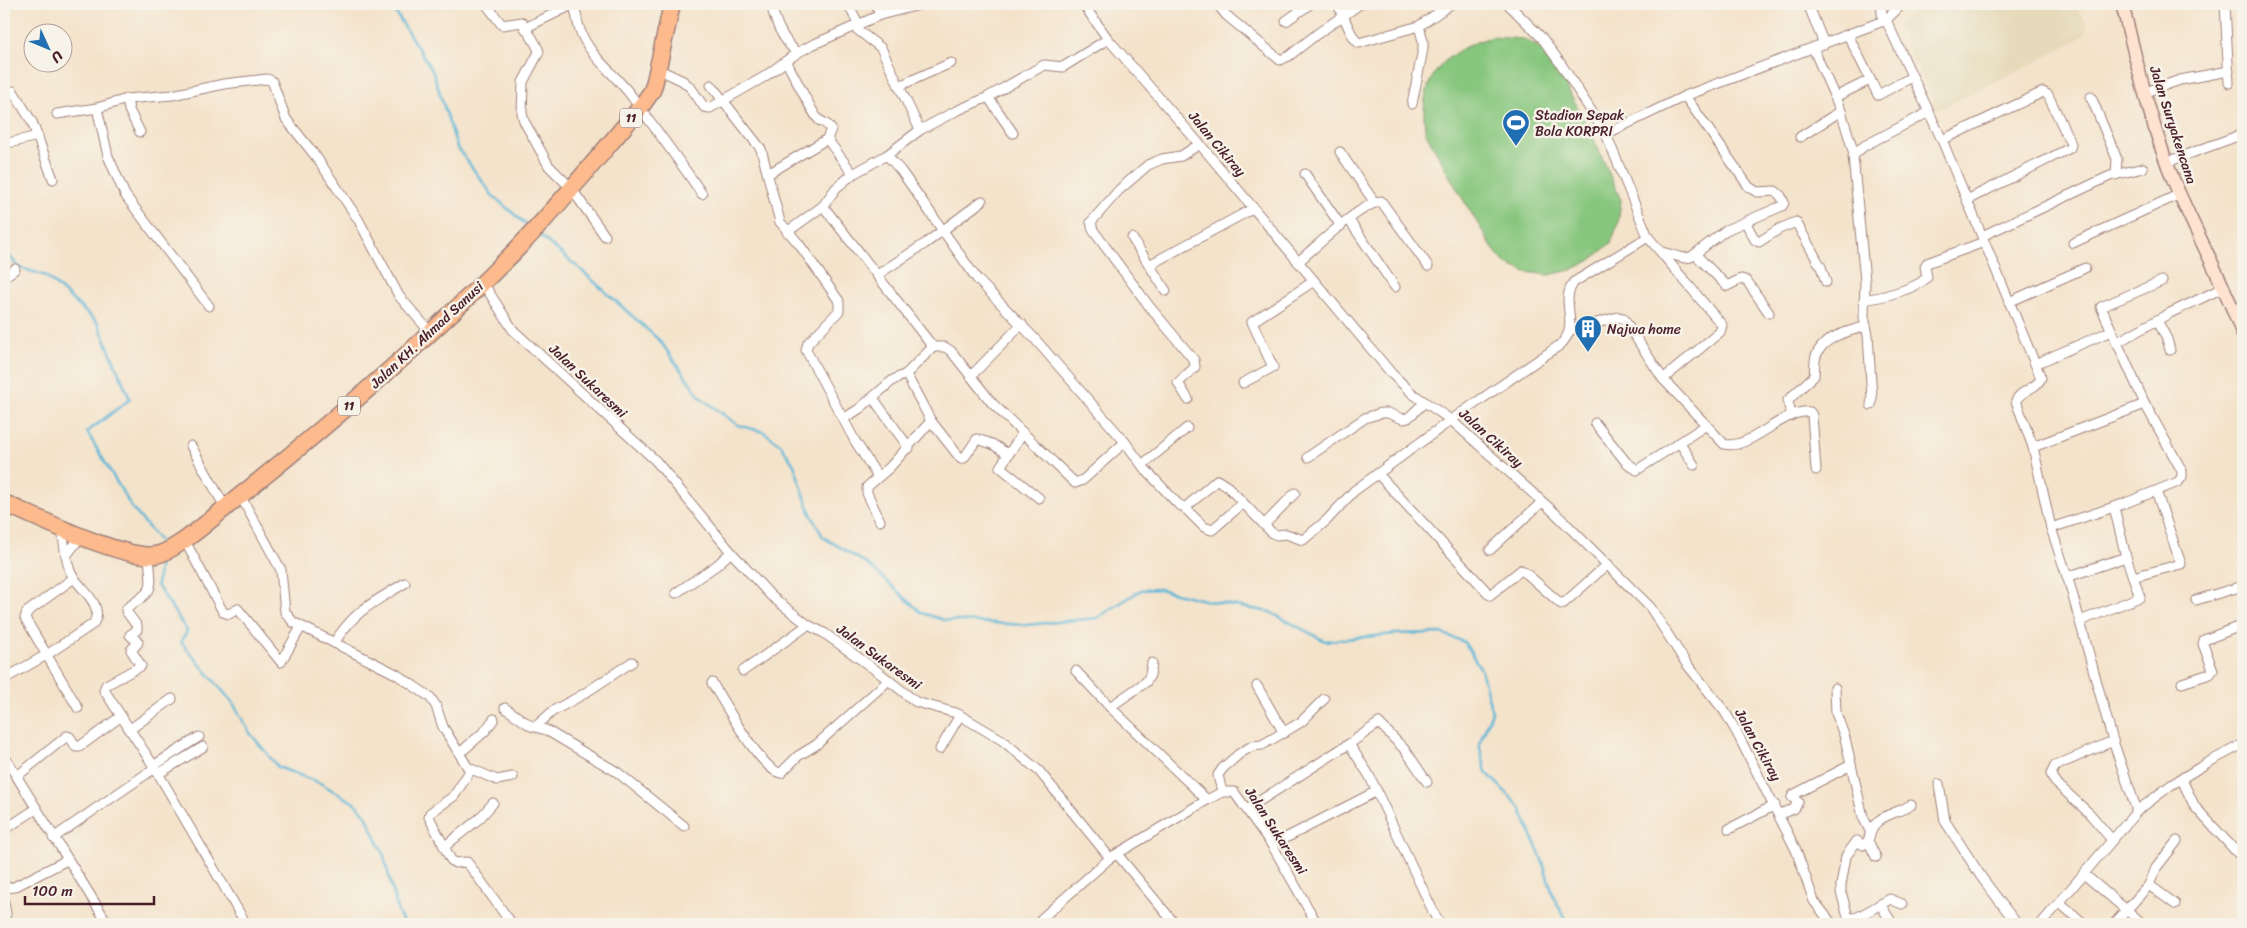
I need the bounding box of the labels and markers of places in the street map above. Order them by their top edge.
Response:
place label: Stadion Sepak Bola KORPRI [1535,103,1625,144]
sports icon: Stadion Sepak Bola KORPRI [1501,108,1531,147]
building icon: Najwa home [1573,314,1603,353]
place label: Najwa home [1607,317,1681,342]

